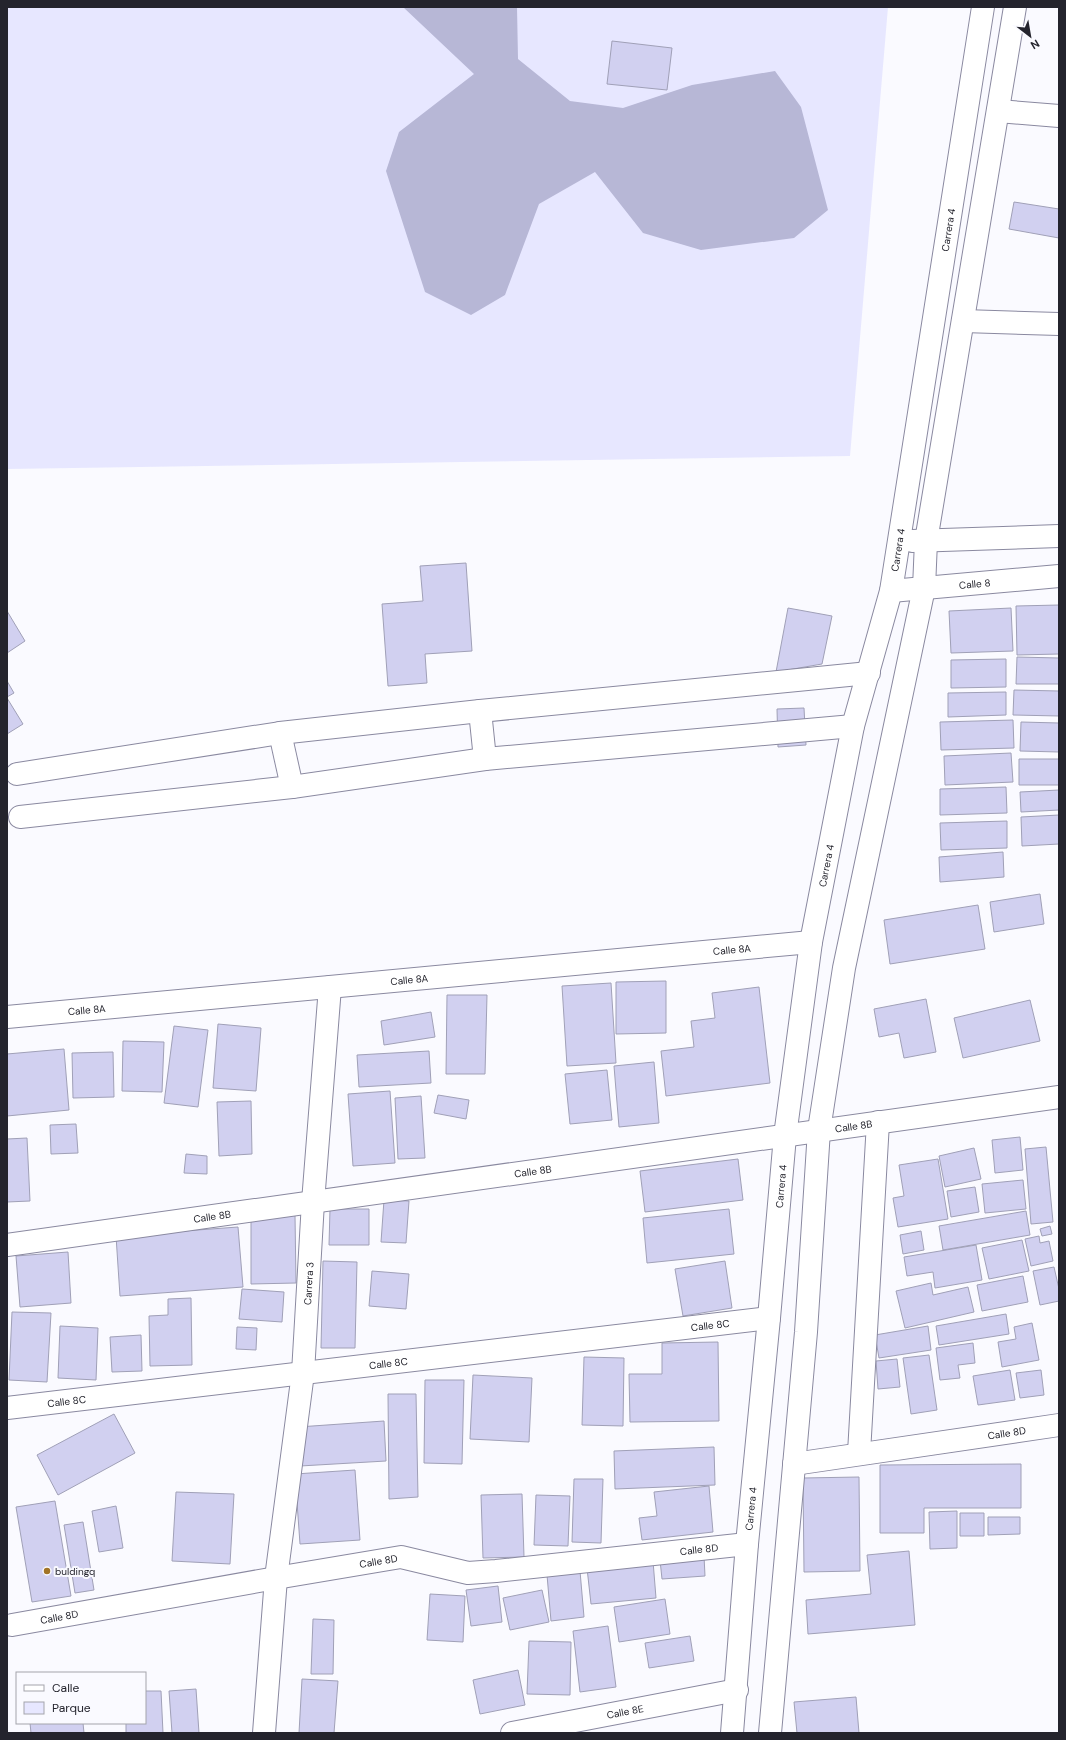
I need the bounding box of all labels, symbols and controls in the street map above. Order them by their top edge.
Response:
north arrow [1010,16,1050,56]
text: N [1028,37,1042,53]
street label: Carrera 4 [939,207,958,252]
street label: Carrera 4 [888,528,908,572]
street label: Calle 8 [958,576,991,592]
street label: Carrera 4 [816,843,837,888]
street label: Calle 8A [712,942,752,958]
street label: Calle 8A [390,972,429,988]
street label: Calle 8A [67,1002,107,1018]
street label: Calle 8B [834,1117,873,1135]
street label: Calle 8B [513,1162,552,1181]
street label: Carrera 4 [773,1164,789,1208]
street label: Calle 8B [193,1208,232,1226]
street label: Carrera 3 [301,1261,316,1305]
street label: Calle 8C [690,1317,730,1334]
street label: Calle 8C [368,1355,408,1372]
street label: Calle 8C [47,1393,87,1410]
street label: Calle 8D [987,1424,1027,1442]
street label: Carrera 4 [742,1487,760,1531]
street label: Calle 8D [679,1541,719,1558]
street label: Calle 8D [358,1552,399,1571]
place label: buldingq [55,1565,95,1578]
marker: buldingq [42,1566,52,1576]
street label: Calle 8D [39,1607,80,1627]
legend [16,1672,146,1724]
text: Calle [52,1680,79,1696]
text: Parque [52,1700,91,1716]
street label: Calle 8E [606,1702,645,1722]

